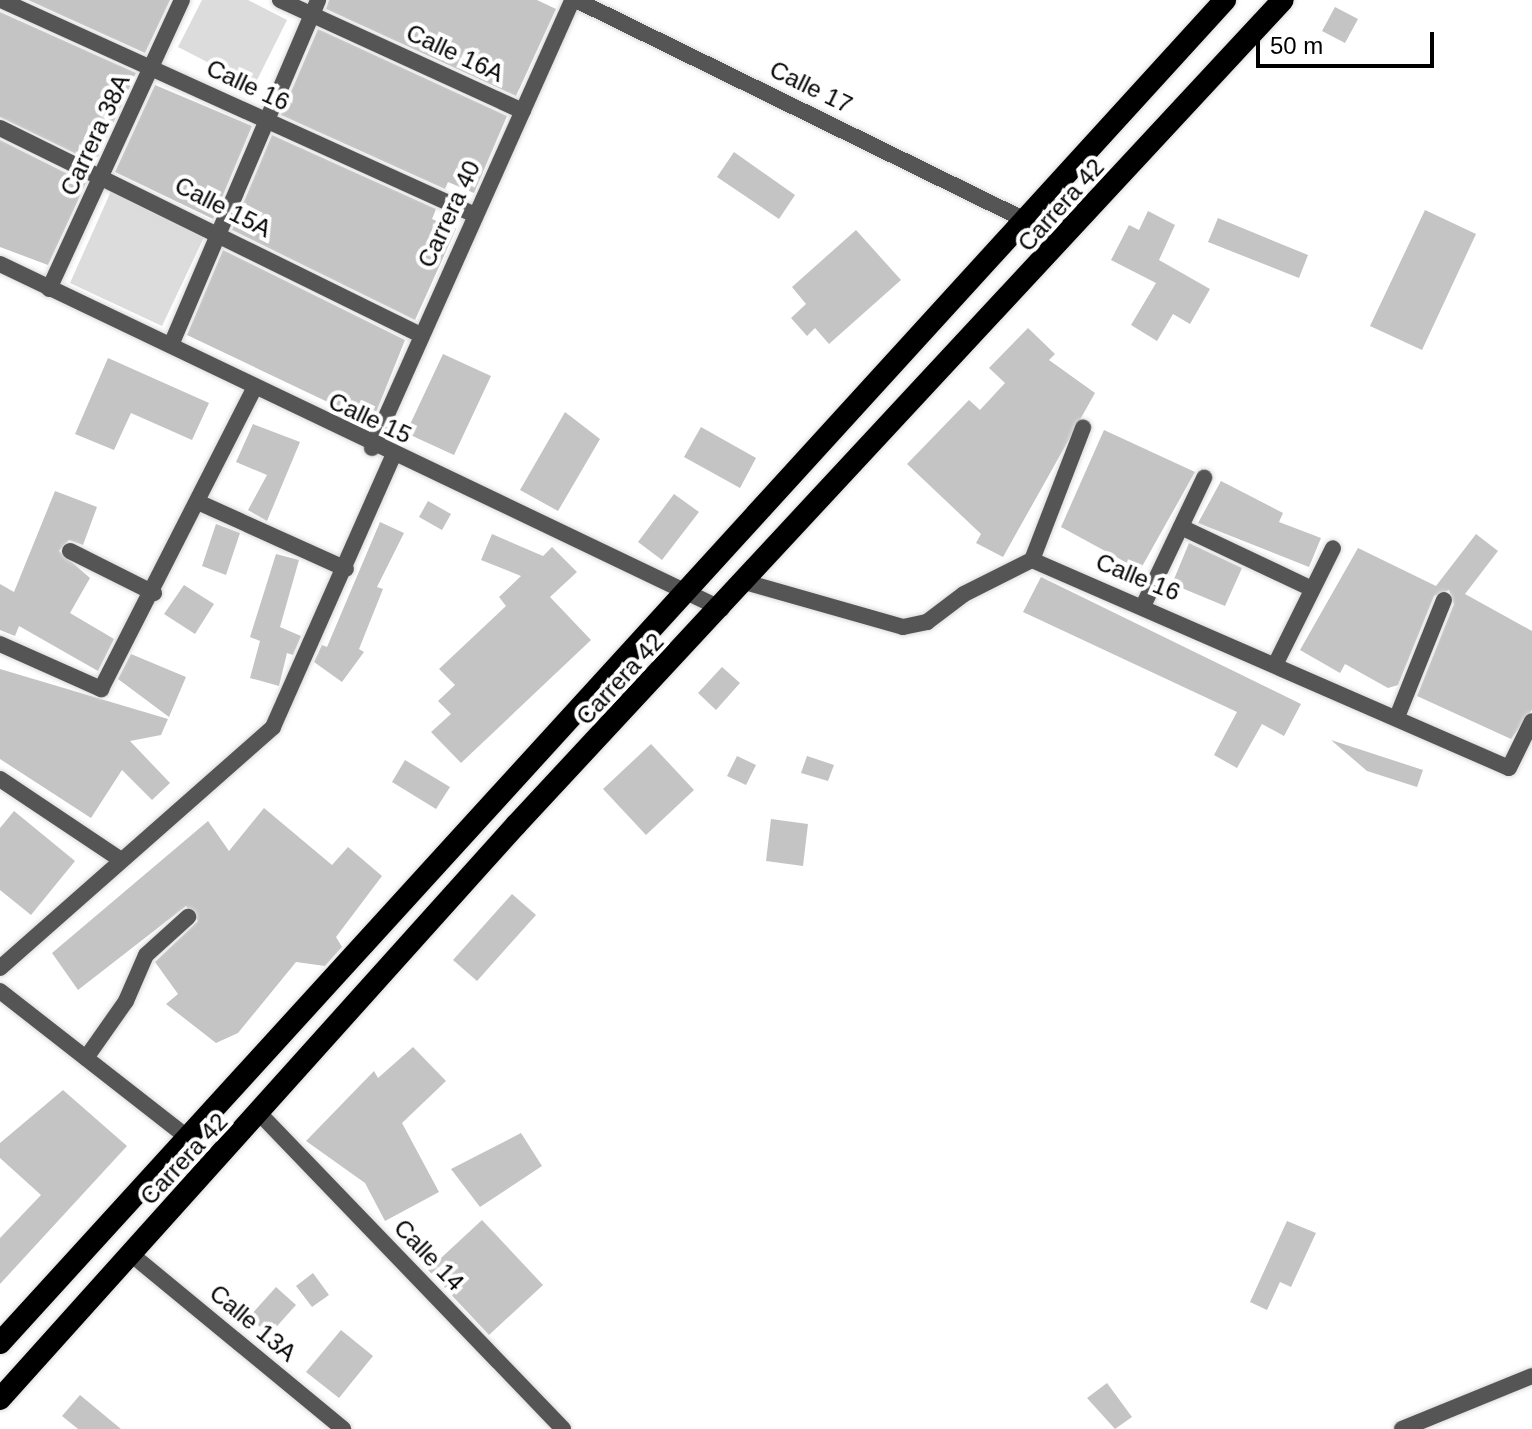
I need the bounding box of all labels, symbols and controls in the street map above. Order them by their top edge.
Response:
scale bar [1260,16,1438,66]
street label: Calle 16A [402,18,508,88]
text: 50 m [1270,32,1323,59]
street label: Calle 16 [202,53,294,117]
street label: Calle 17 [765,55,857,119]
street label: Carrera 38A [54,70,136,200]
street label: Carrera 42 [1012,153,1110,257]
street label: Carrera 40 [412,156,486,272]
street label: Calle 15A [170,171,276,243]
street label: Calle 15 [324,386,416,450]
street label: Calle 16 [1092,547,1184,607]
street label: Carrera 42 [570,627,670,731]
street label: Carrera 42 [134,1107,234,1211]
street label: Calle 14 [388,1213,470,1297]
street label: Calle 13A [204,1279,302,1367]

